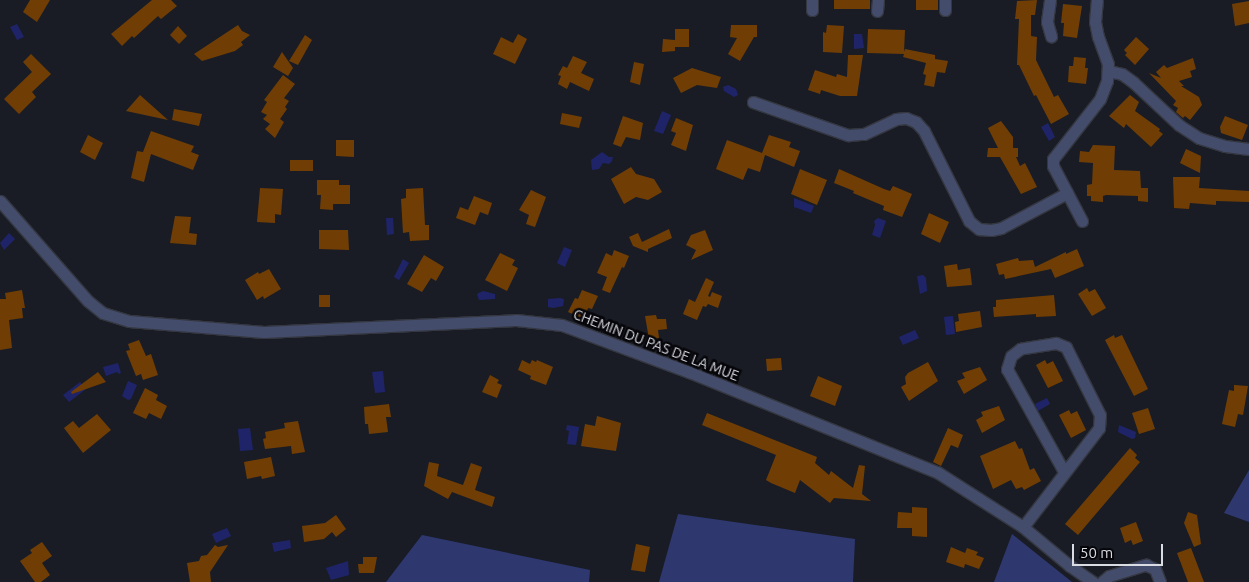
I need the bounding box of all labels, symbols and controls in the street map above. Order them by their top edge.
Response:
street label: CHEMIN DU PAS DE LA MUE [571,306,741,384]
scale bar [1074,534,1165,566]
text: 50 m [1080,544,1113,561]

